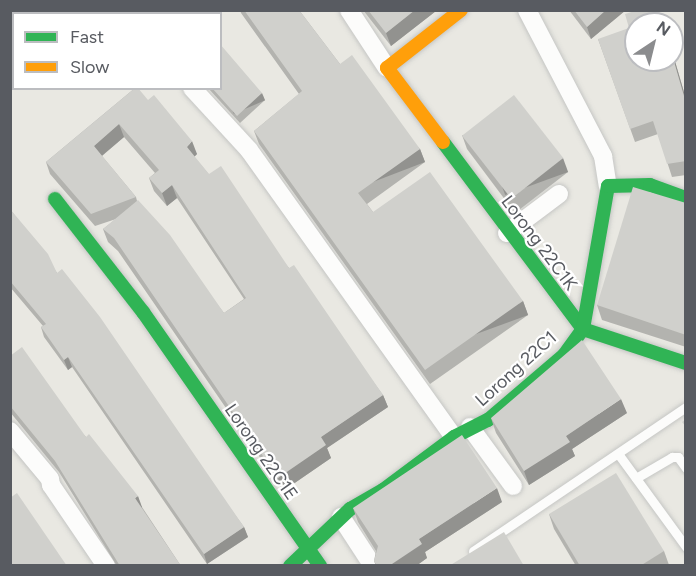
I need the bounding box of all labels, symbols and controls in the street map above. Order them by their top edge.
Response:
legend [12,12,222,90]
north arrow [624,12,684,72]
text: N [653,17,674,40]
text: Fast [70,26,104,48]
text: Slow [70,56,109,78]
street label: Lorong 22C1K [496,191,582,295]
street label: Lorong 22C1 [471,327,561,411]
street label: Lorong 22C1E [220,400,302,504]

